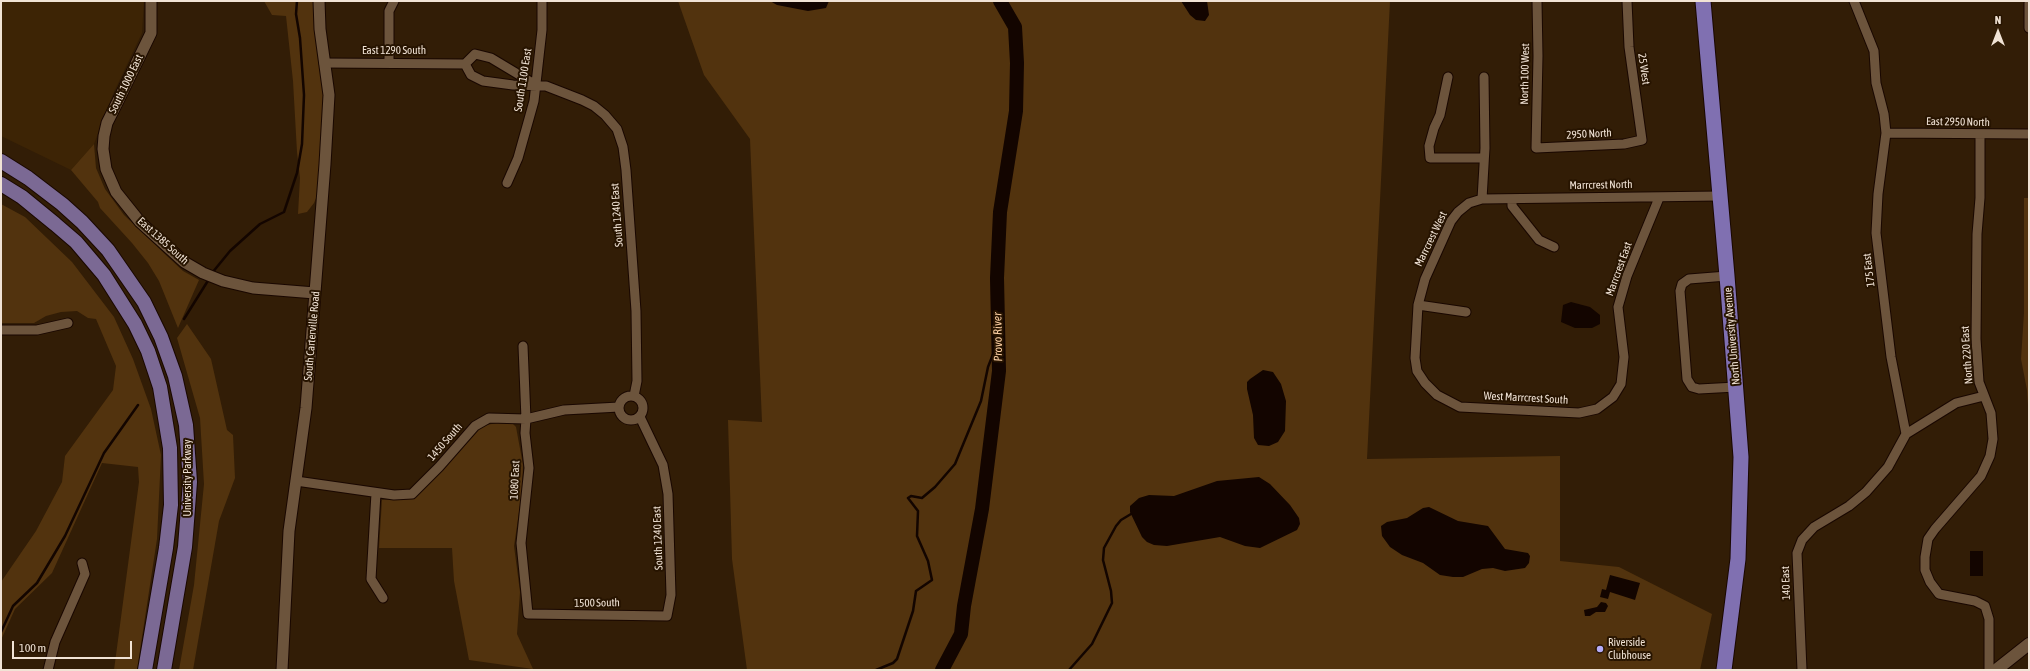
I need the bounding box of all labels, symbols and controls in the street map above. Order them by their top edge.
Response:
north arrow [1978,12,2018,52]
text: N [1995,14,2001,26]
street label: North 100 West [1518,43,1532,105]
street label: East 1290 South [362,44,426,58]
street label: South 1100 East [511,47,535,113]
street label: South 1000 East [106,52,146,116]
street label: 25 West [1635,52,1653,86]
street label: East 2950 North [1926,115,1990,129]
street label: 2950 North [1566,126,1612,142]
street label: Marrcrest North [1569,178,1633,192]
street label: South 1240 East [608,183,626,247]
street label: Marrcrest West [1412,209,1450,269]
street label: East 1385 South [135,215,191,267]
street label: Marrcrest East [1603,240,1635,298]
street label: 175 East [1860,252,1878,288]
street label: North University Avenue [1721,287,1743,385]
street label: South Carterville Road [302,291,322,381]
water label: Provo River [990,312,1006,362]
street label: North 220 East [1958,325,1976,385]
street label: West Marrcrest South [1483,389,1569,407]
street label: 1450 South [425,420,465,464]
street label: University Parkway [181,439,195,517]
street label: 1080 East [507,460,523,500]
street label: South 1240 East [650,506,666,570]
street label: 140 East [1779,566,1793,600]
street label: 1500 South [574,596,620,610]
scale bar [14,633,134,659]
place label: Riverside Clubhouse [1608,636,1651,662]
text: 100 m [19,641,46,655]
marker: Riverside Clubhouse [1595,644,1605,654]

